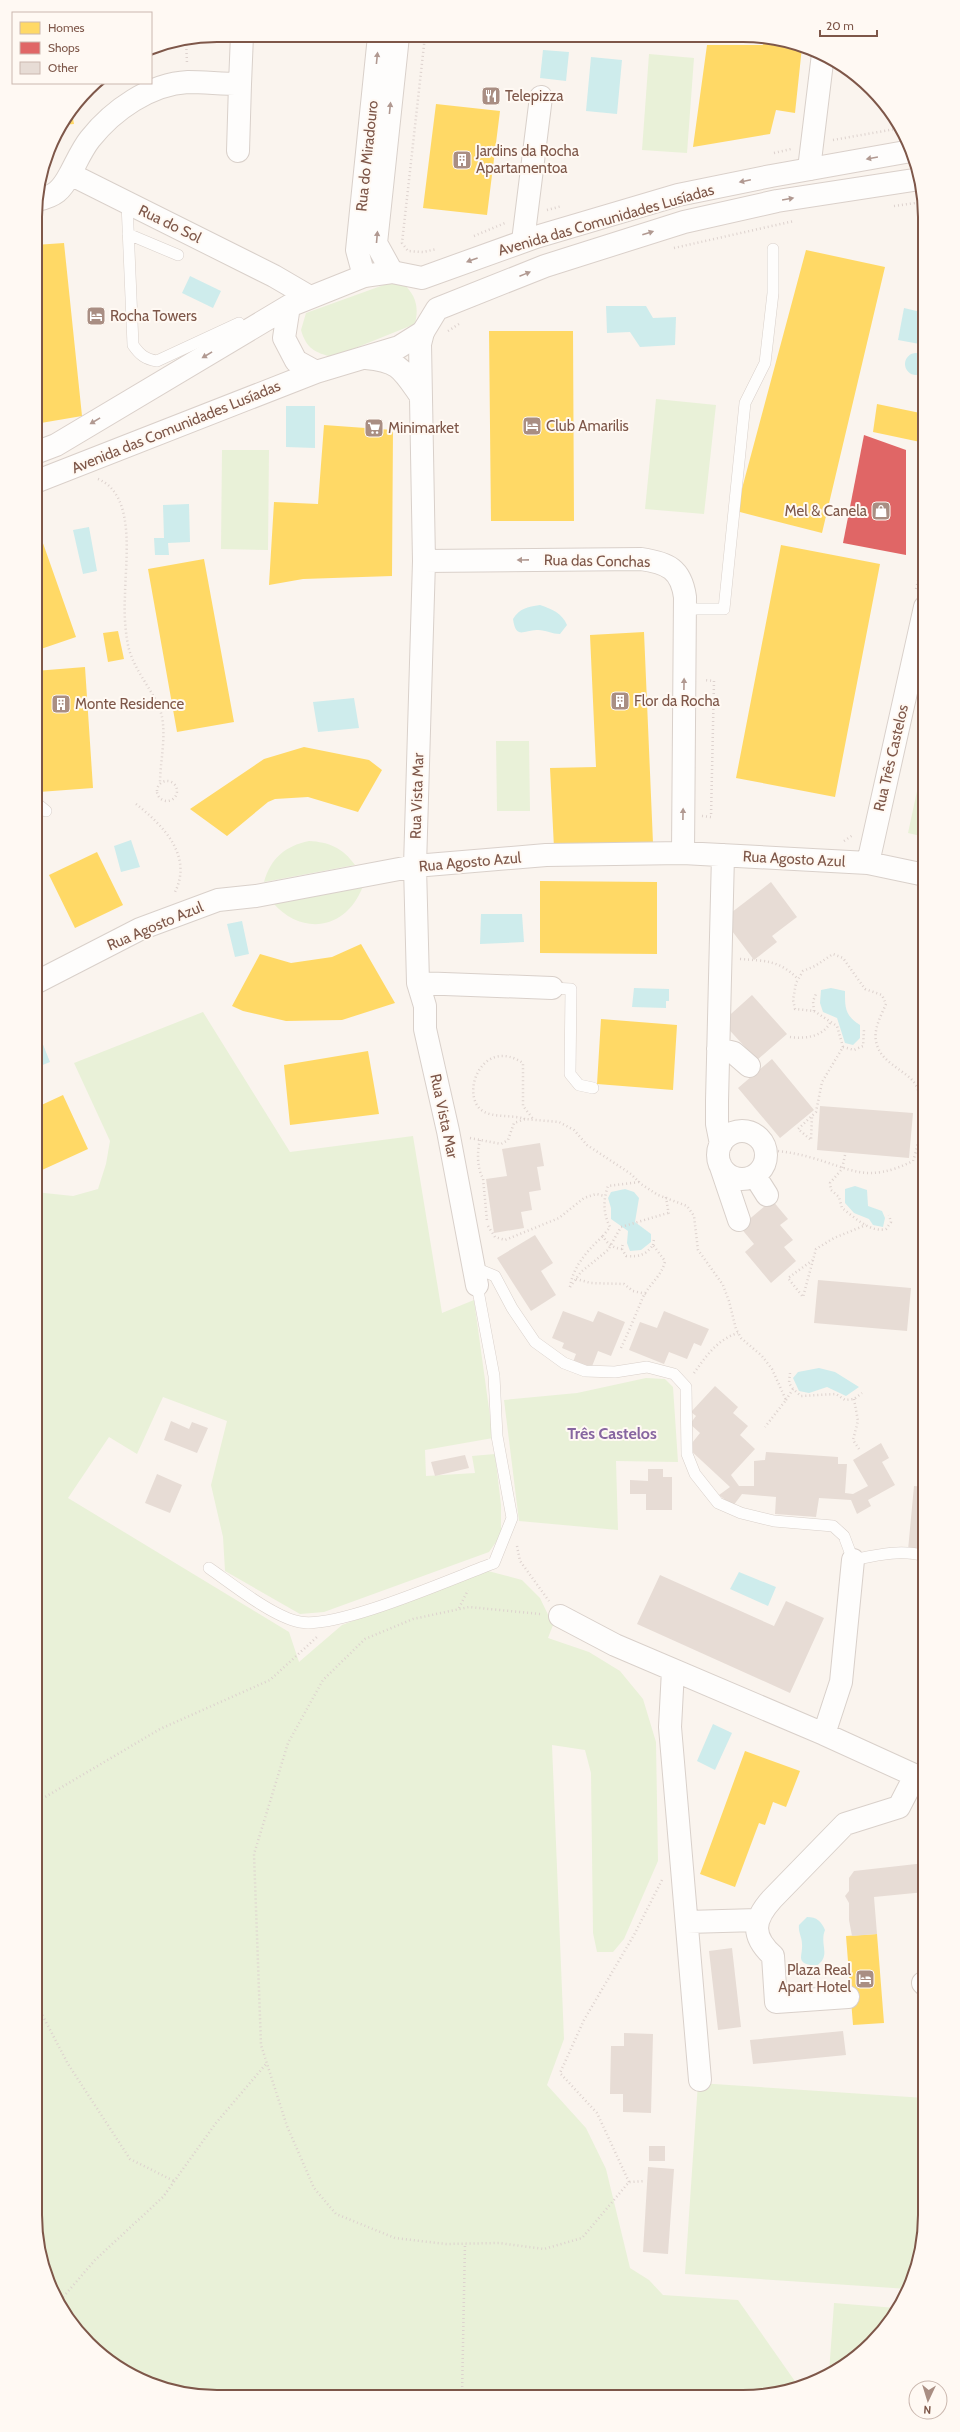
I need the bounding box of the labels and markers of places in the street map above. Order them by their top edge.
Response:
restaurant icon: Telepizza [480,85,502,107]
place label: Telepizza [505,87,564,105]
place label: Jardins da Rocha Apartamentoa [475,142,580,177]
building icon: Jardins da Rocha Apartamentoa [451,149,473,171]
hotel icon: Rocha Towers [85,305,107,327]
place label: Rocha Towers [110,307,197,325]
hotel icon: Club Amarilis [521,415,543,437]
supermarket icon: Minimarket [363,417,385,439]
place label: Club Amarilis [546,417,629,435]
place label: Minimarket [388,419,459,437]
shop icon: Mel & Canela [870,500,892,522]
place label: Mel & Canela [785,502,868,520]
building icon: Flor da Rocha [609,690,631,712]
place label: Flor da Rocha [634,692,721,710]
building icon: Monte Residence [50,693,72,715]
place label: Monte Residence [75,695,184,713]
place label: Plaza Real Apart Hotel [778,1961,851,1996]
hotel icon: Plaza Real Apart Hotel [854,1968,876,1990]

